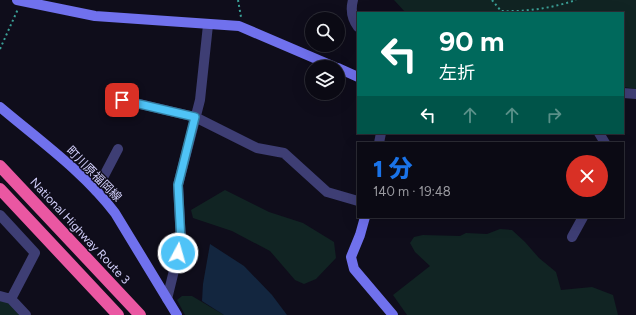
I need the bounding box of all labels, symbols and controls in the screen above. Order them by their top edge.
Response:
map controls [305,12,345,100]
button: search [305,12,345,52]
text: 90 m [439,24,504,58]
icon: left [373,28,425,80]
button: layers [305,60,345,100]
text: 左折 [439,62,475,84]
pin [105,83,139,117]
icon: arrive [111,89,133,111]
icon: left [417,104,439,126]
icon: ahead [459,104,481,126]
icon: ahead [501,104,523,126]
icon: right [543,104,565,126]
street label: 町川原福岡線 [64,144,124,204]
text: 1 分 [373,154,413,183]
button: close [566,155,608,197]
street label: National Highway Route 3 [27,175,133,287]
text: 140 m · 19:48 [373,184,451,199]
position arrow [157,232,199,274]

